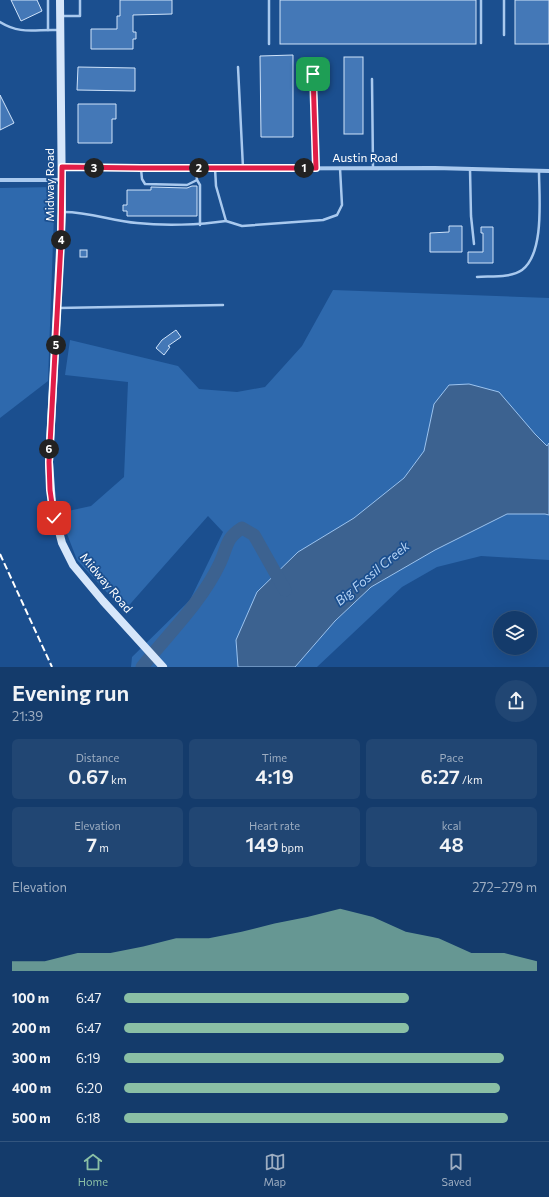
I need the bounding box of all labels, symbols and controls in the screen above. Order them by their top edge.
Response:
pin [296,57,330,91]
icon: arrive [302,63,324,85]
street label: Midway Road [42,148,56,222]
street label: Austin Road [332,150,398,164]
pin: 3 [84,158,104,178]
pin: 2 [189,158,209,178]
pin: 1 [294,158,314,178]
text: 3 [91,161,97,174]
text: 2 [196,161,202,174]
text: 1 [302,161,306,174]
pin: 4 [51,230,71,250]
text: 4 [58,233,64,246]
pin: 5 [46,335,66,355]
text: 5 [53,338,59,351]
pin: 6 [39,439,59,459]
text: 6 [46,442,52,455]
pin [37,501,71,535]
icon: check [43,507,65,529]
water label: Big Fossil Creek [332,537,413,609]
street label: Midway Road [78,550,136,615]
map controls [493,611,537,655]
button: layers [493,611,537,655]
text: Evening run [12,679,129,706]
button: share [495,680,537,722]
text: 21:39 [12,708,43,724]
text: Distance [76,751,119,764]
text: Time [262,751,287,764]
text: Pace [440,751,463,764]
text: 0.67 [68,764,109,788]
text: 4:19 [255,764,294,788]
text: 6:27 [421,764,460,788]
text: km [109,773,127,786]
text: /km [460,773,482,786]
text: Elevation [74,819,121,832]
text: Heart rate [249,819,300,832]
text: kcal [442,819,461,832]
text: 7 [86,832,97,856]
text: 149 [245,832,279,856]
text: 48 [439,832,464,856]
text: m [97,841,109,854]
text: bpm [279,841,304,854]
text: Elevation [12,879,67,895]
text: 272–279 m [472,879,537,895]
text: 100 m [12,990,49,1006]
text: 6:47 [76,990,101,1006]
text: 200 m [12,1020,50,1036]
text: 6:47 [76,1020,101,1036]
text: 300 m [12,1050,51,1066]
text: 6:19 [76,1050,100,1066]
text: 400 m [12,1080,51,1096]
text: 6:20 [76,1080,103,1096]
text: 500 m [12,1110,51,1126]
text: 6:18 [76,1110,100,1126]
tab: Home [78,1151,108,1188]
tab: Map [263,1151,286,1188]
tab: Saved [442,1151,471,1188]

